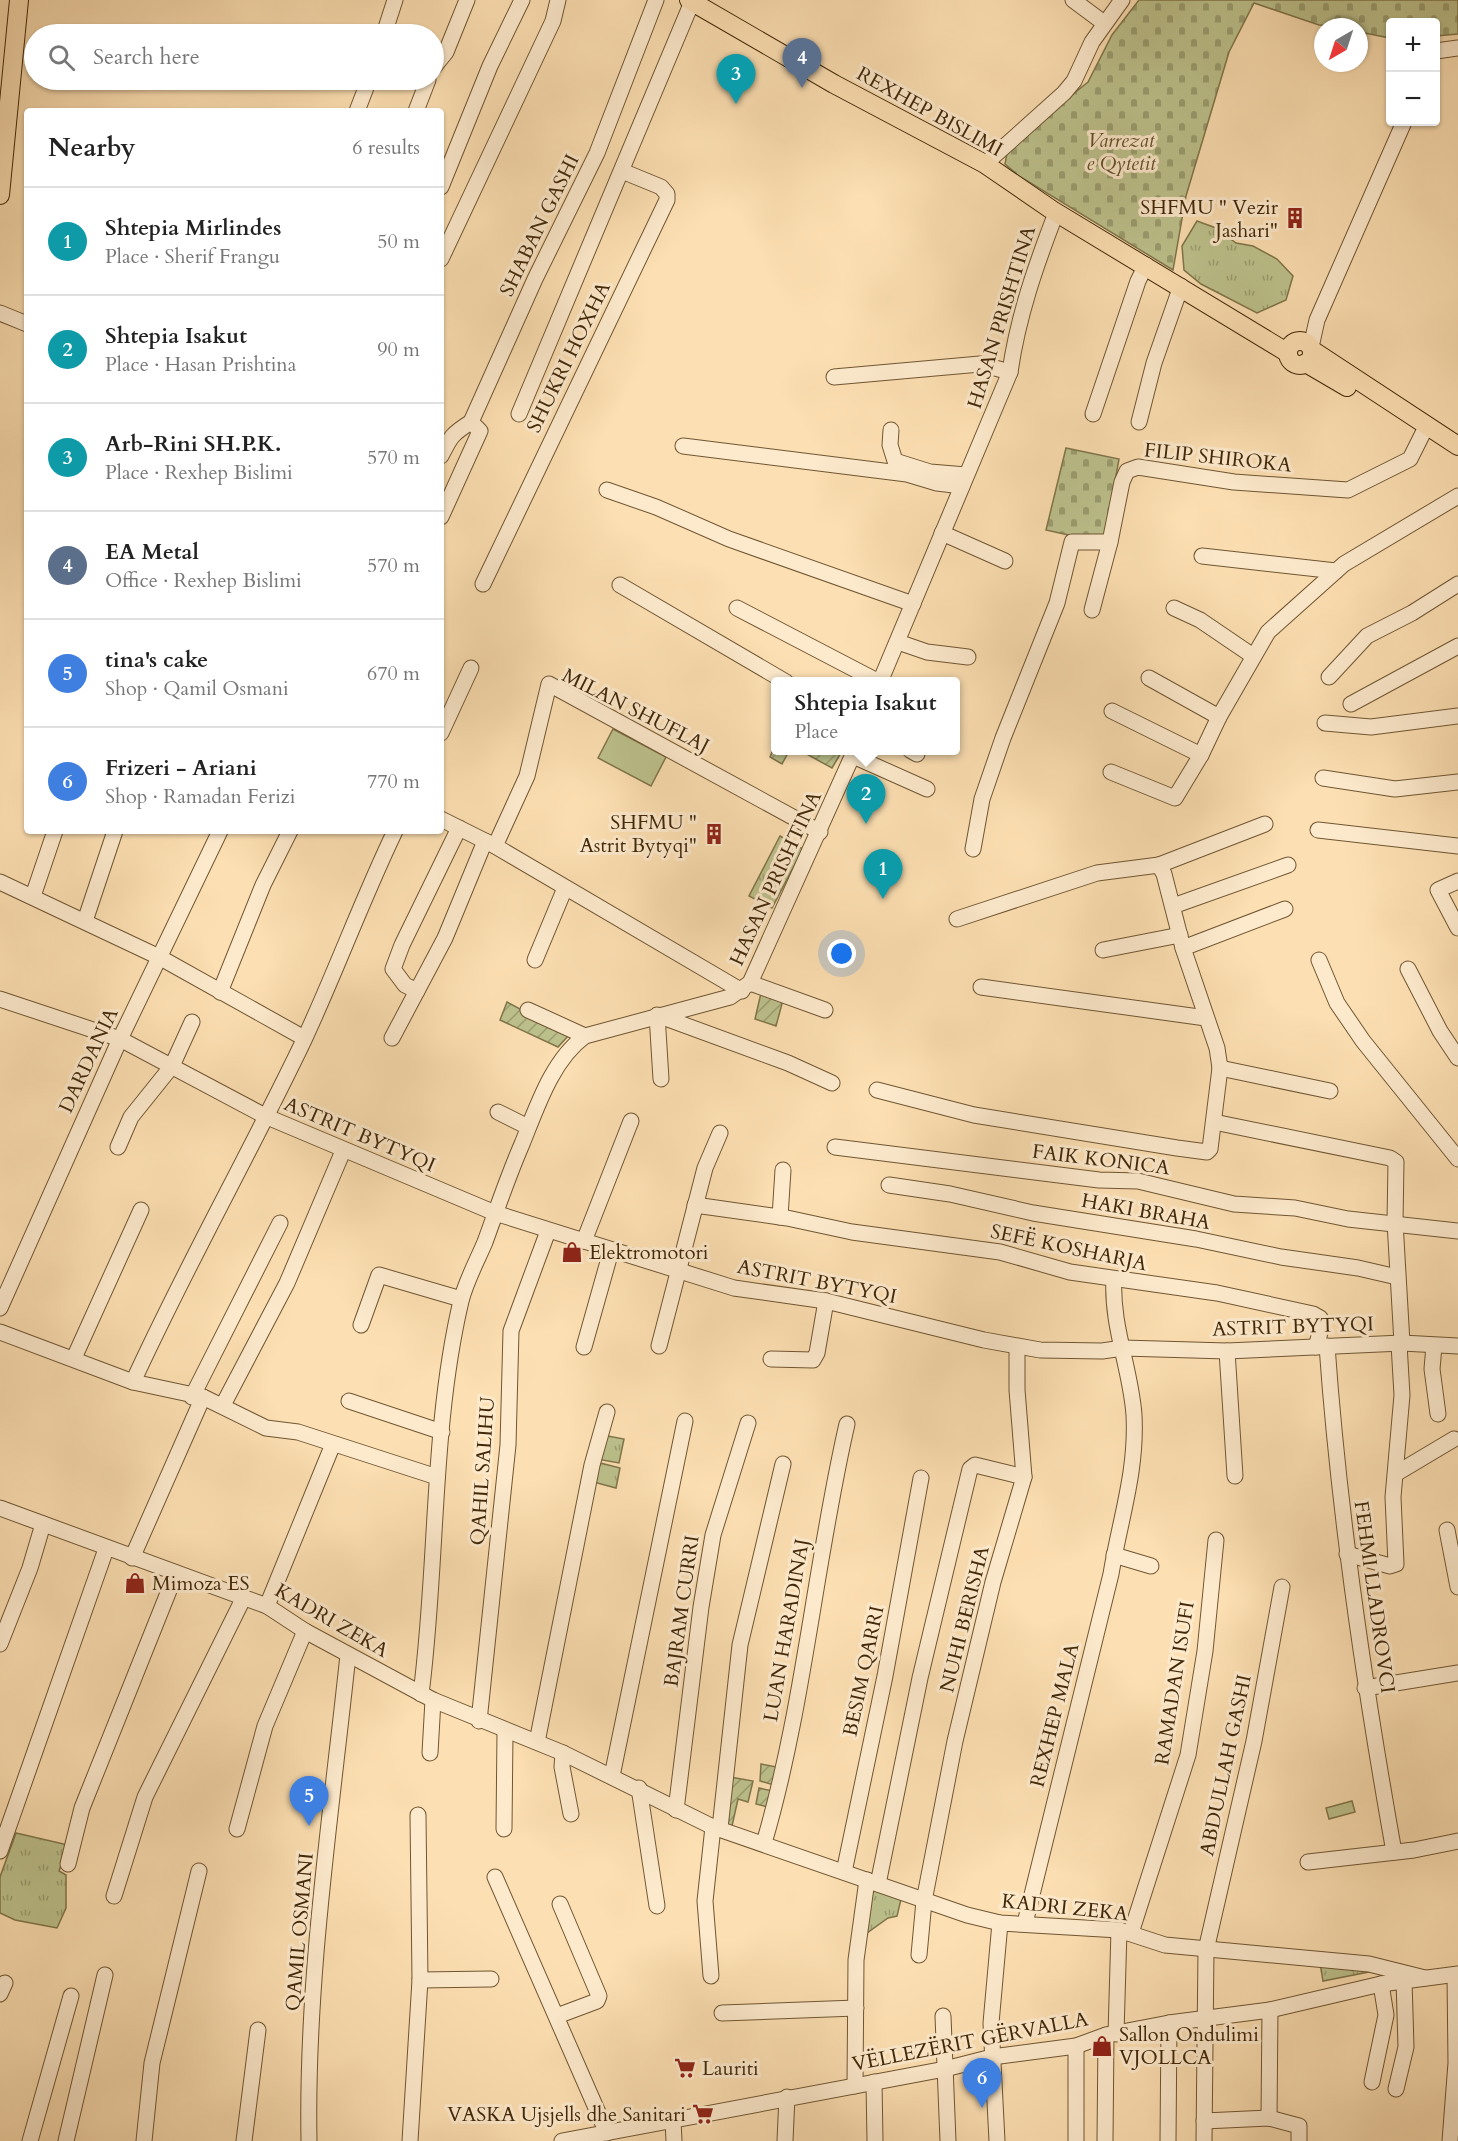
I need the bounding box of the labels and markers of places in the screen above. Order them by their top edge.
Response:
pin: 4 [782,38,822,88]
pin: 3 [716,54,756,104]
place label: SHFMU " Vezir Jashari" [1140,194,1279,244]
building icon: SHFMU " Vezir Jashari" [1283,206,1307,230]
pin: 2 [846,774,886,824]
place label: SHFMU " Astrit Bytyqi" [580,809,697,859]
building icon: SHFMU " Astrit Bytyqi" [702,822,726,846]
pin: 1 [864,850,902,899]
place label: Elektromotori [589,1239,709,1266]
shop icon: Elektromotori [560,1240,584,1264]
place label: Mimoza ES [152,1570,250,1597]
shop icon: Mimoza ES [123,1571,147,1595]
pin: 5 [290,1776,328,1826]
place label: Sallon Ondulimi VJOLLCA [1119,2021,1259,2071]
shop icon: Sallon Ondulimi VJOLLCA [1090,2034,1114,2058]
place label: Lauriti [702,2055,759,2082]
supermarket icon: Lauriti [673,2056,697,2080]
pin: 6 [962,2058,1002,2108]
place label: VASKA Ujsjells dhe Sanitari [447,2101,686,2128]
supermarket icon: VASKA Ujsjells dhe Sanitari [691,2102,715,2126]

